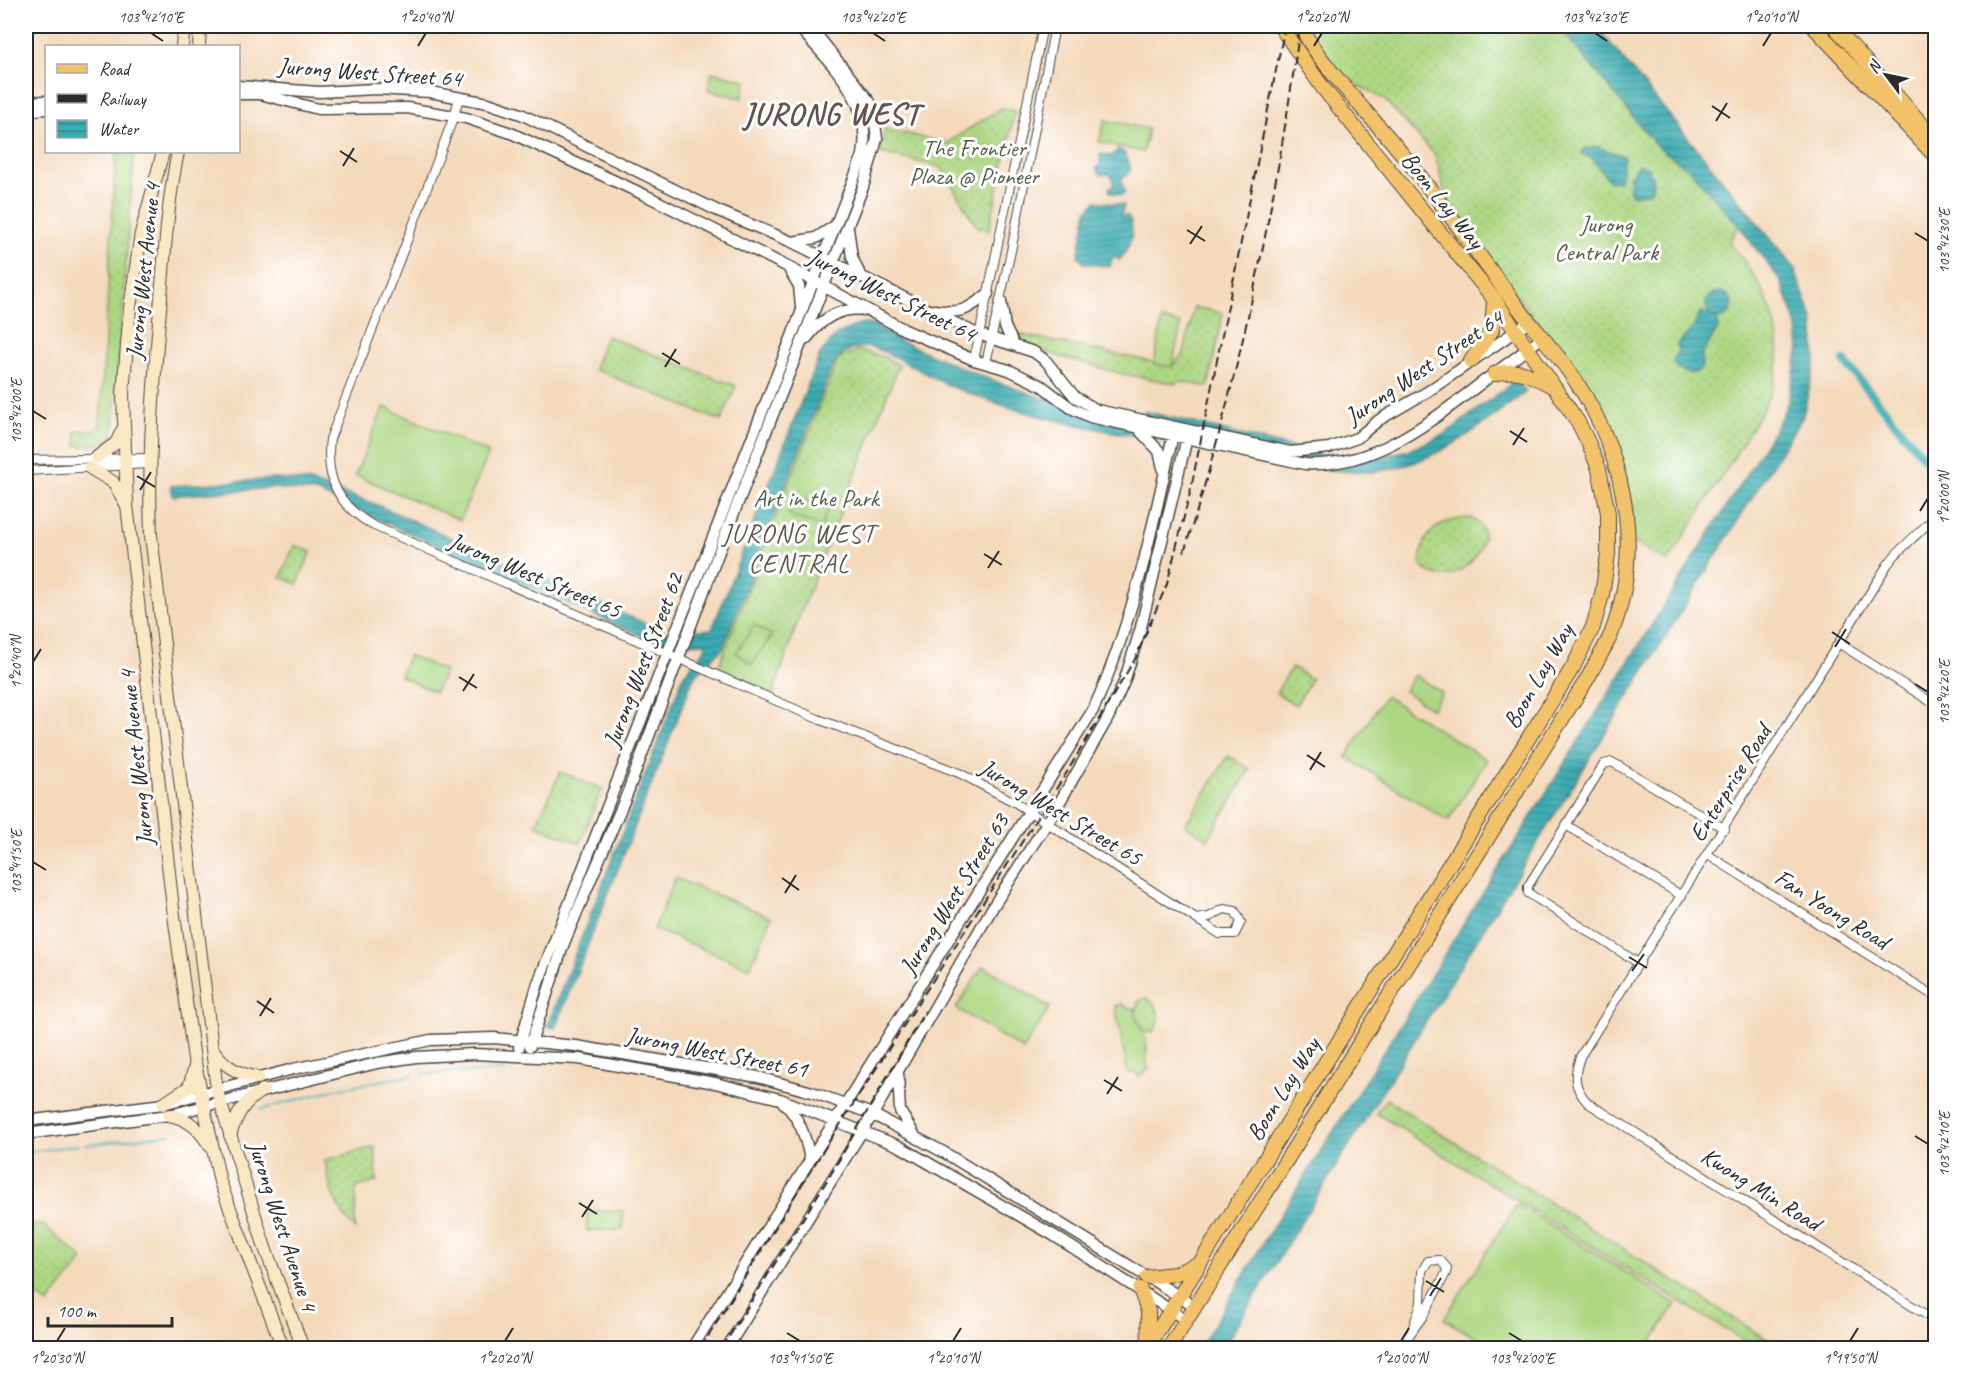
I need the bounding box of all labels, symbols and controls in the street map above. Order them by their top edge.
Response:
text: 103°42'10"E [119,8,185,27]
text: 1°20'40"N [400,8,455,27]
text: 103°42'20"E [841,8,907,27]
text: 1°20'20"N [1296,8,1351,27]
text: 103°42'30"E [1563,8,1629,27]
text: 1°20'10"N [1745,8,1800,27]
legend [45,45,240,153]
north arrow [1856,45,1916,105]
street label: Jurong West Street 64 [276,51,465,94]
text: N [1863,55,1887,77]
text: Road [99,58,132,80]
text: Railway [99,88,147,110]
district label: JURONG WEST [741,95,925,133]
text: Water [99,118,140,140]
park label: The Frontier Plaza @ Pioneer [909,133,1041,191]
street label: Boon Lay Way [1395,145,1492,256]
street label: Jurong West Avenue 4 [119,179,167,362]
text: 103°42'30"E [1935,207,1954,273]
park label: Jurong Central Park [1554,209,1660,267]
street label: Jurong West Street 64 [802,241,983,350]
street label: Jurong West Street 64 [1338,302,1511,431]
text: 103°42'00"E [7,377,26,443]
text: 1°20'00"N [1935,469,1954,524]
park label: Art in the Park [753,483,881,513]
district label: JURONG WEST CENTRAL [720,517,880,580]
street label: Jurong West Street 65 [443,525,627,625]
street label: Jurong West Street 62 [596,567,691,752]
street label: Boon Lay Way [1496,617,1581,734]
text: 1°20'40"N [7,633,26,688]
text: 103°42'20"E [1935,658,1954,724]
street label: Jurong West Avenue 4 [112,666,160,849]
street label: Enterprise Road [1682,716,1780,847]
street label: Jurong West Street 65 [973,751,1149,873]
street label: Jurong West Street 63 [892,806,1017,981]
text: 103°41'50"E [7,828,26,894]
street label: Fan Yoong Road [1769,862,1898,958]
street label: Jurong West Street 61 [623,1020,811,1085]
street label: Boon Lay Way [1240,1030,1327,1146]
text: 103°42'10"E [1935,1110,1954,1176]
street label: Jurong West Avenue 4 [241,1136,325,1317]
street label: Kwong Min Road [1696,1140,1829,1240]
scale bar [48,1290,172,1328]
text: 100 m [57,1300,98,1322]
text: 1°20'30"N [31,1349,86,1368]
text: 1°20'20"N [479,1349,534,1368]
text: 103°41'50"E [768,1349,834,1368]
text: 1°20'10"N [927,1349,982,1368]
text: 1°20'00"N [1375,1349,1430,1368]
text: 103°42'00"E [1490,1349,1556,1368]
text: 1°19'50"N [1824,1349,1879,1368]

